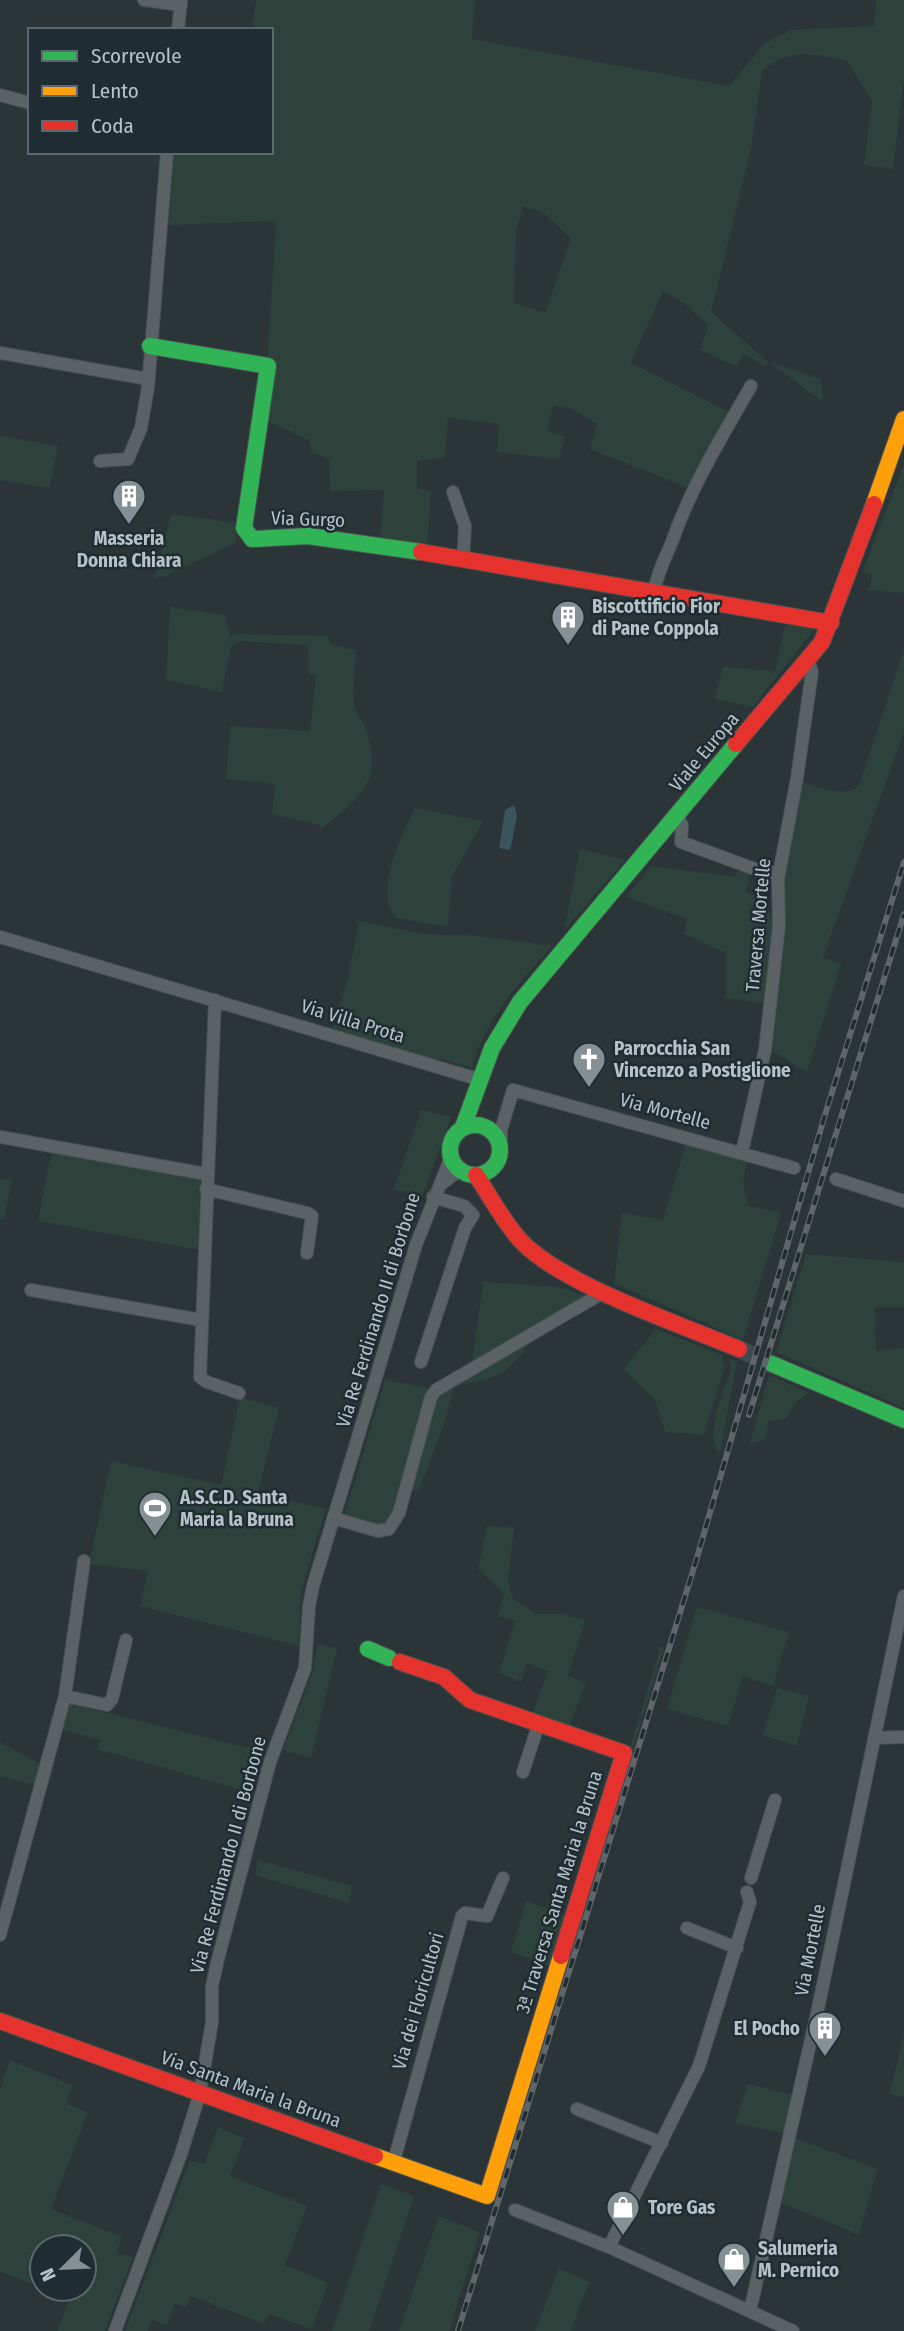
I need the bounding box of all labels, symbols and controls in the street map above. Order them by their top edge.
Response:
legend [28,28,273,154]
text: Scorrevole [91,43,182,69]
text: Lento [91,78,139,104]
text: Coda [91,113,134,139]
building icon: Masseria Donna Chiara [110,477,148,526]
street label: Via Gurgo [271,506,345,532]
place label: Masseria Donna Chiara [77,527,181,572]
place label: Biscottificio Fior di Pane Coppola [592,595,721,640]
building icon: Biscottificio Fior di Pane Coppola [549,598,587,647]
street label: Viale Europa [664,708,744,796]
street label: Traversa Mortelle [741,857,775,993]
street label: Via Villa Prota [298,994,408,1048]
place label: Parrocchia San Vincenzo a Postiglione [613,1037,791,1082]
church icon: Parrocchia San Vincenzo a Postiglione [570,1040,608,1089]
street label: Via Mortelle [617,1088,713,1134]
street label: Via Re Ferdinando II di Borbone [331,1190,425,1430]
place label: A.S.C.D. Santa Maria la Bruna [179,1486,294,1531]
sports icon: A.S.C.D. Santa Maria la Bruna [136,1489,174,1538]
street label: Via Re Ferdinando II di Borbone [185,1734,271,1976]
street label: 3ª Traversa Santa Maria la Bruna [511,1768,607,2016]
street label: Via Mortelle [790,1902,830,1998]
street label: Via dei Floricultori [387,1930,449,2072]
building icon: El Pocho [806,2009,844,2058]
place label: El Pocho [734,2017,800,2040]
street label: Via Santa Maria la Bruna [158,2046,344,2132]
shop icon: Tore Gas [604,2188,642,2237]
place label: Tore Gas [648,2196,716,2219]
north arrow [28,2233,98,2303]
place label: Salumeria M. Pernico [758,2237,839,2282]
shop icon: Salumeria M. Pernico [715,2240,753,2289]
text: N [35,2265,61,2285]

